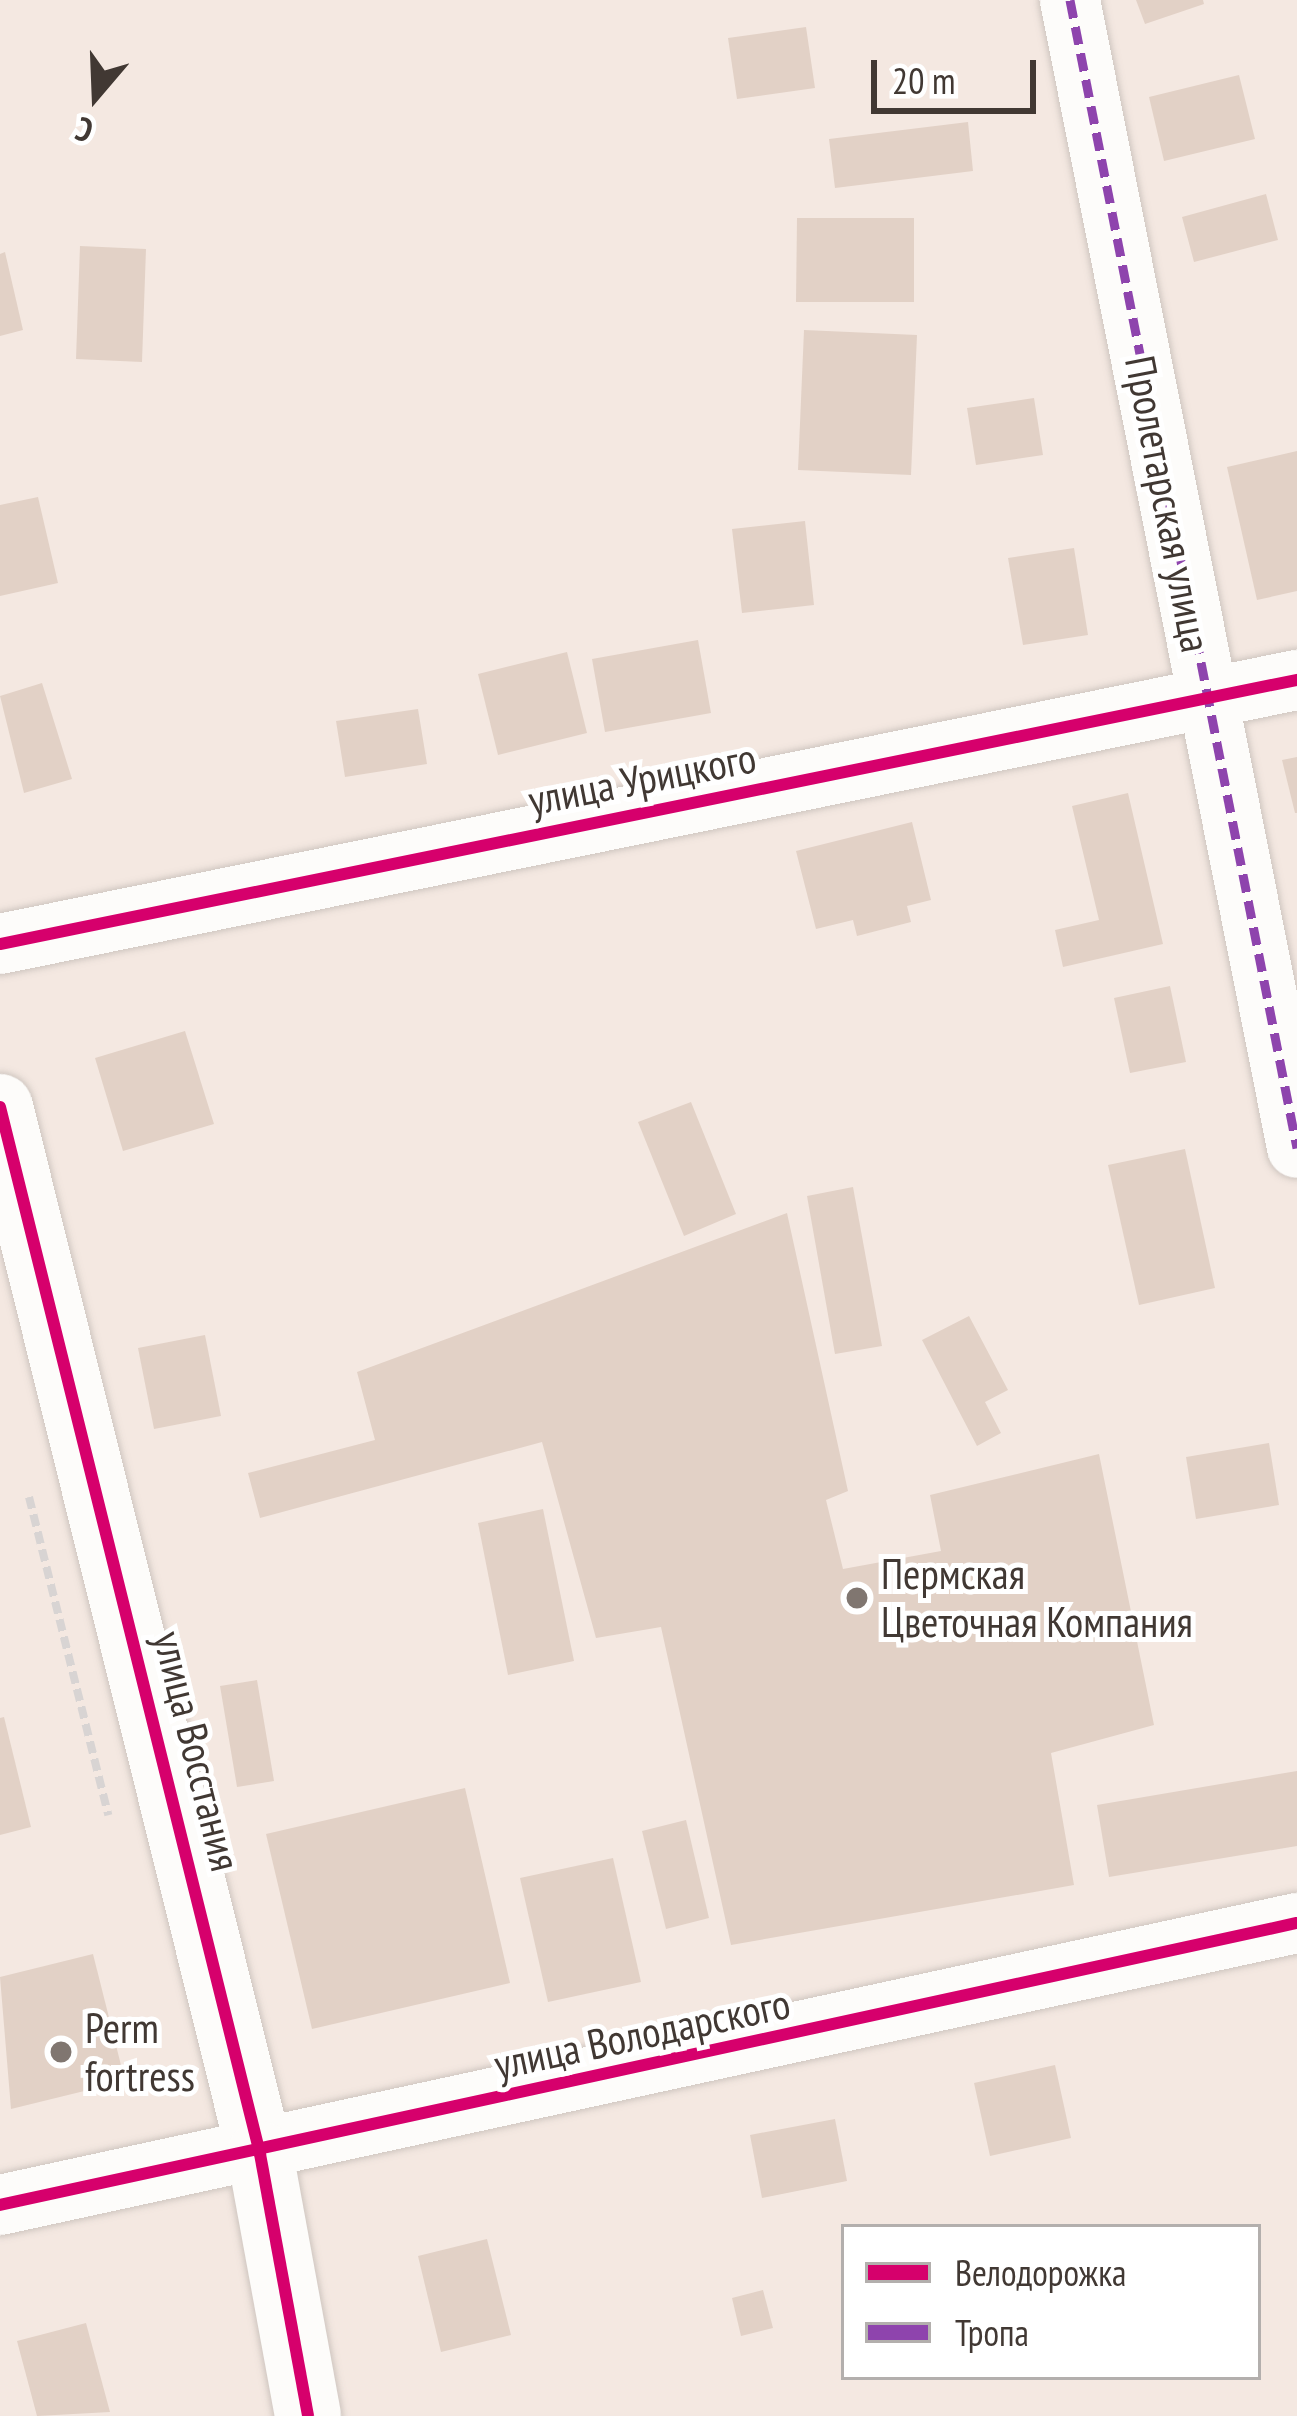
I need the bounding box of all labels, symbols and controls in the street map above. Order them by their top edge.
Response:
north arrow [36,36,156,156]
scale bar [877,36,1042,110]
text: 20 m [892,57,955,104]
text: С [70,108,98,153]
street label: Пролетарская улица [1115,352,1221,656]
street label: улица Урицкого [524,732,760,826]
place label: Пермская Цветочная Компания [881,1549,1193,1648]
marker: Пермская Цветочная Компания [844,1585,870,1611]
street label: улица Восстания [143,1626,251,1876]
street label: улица Володарского [490,1978,794,2090]
place label: Perm fortress [85,2003,195,2102]
marker: Perm fortress [48,2039,74,2065]
legend [841,2224,1261,2380]
text: Велодорожка [955,2249,1127,2296]
text: Тропа [955,2309,1029,2356]

